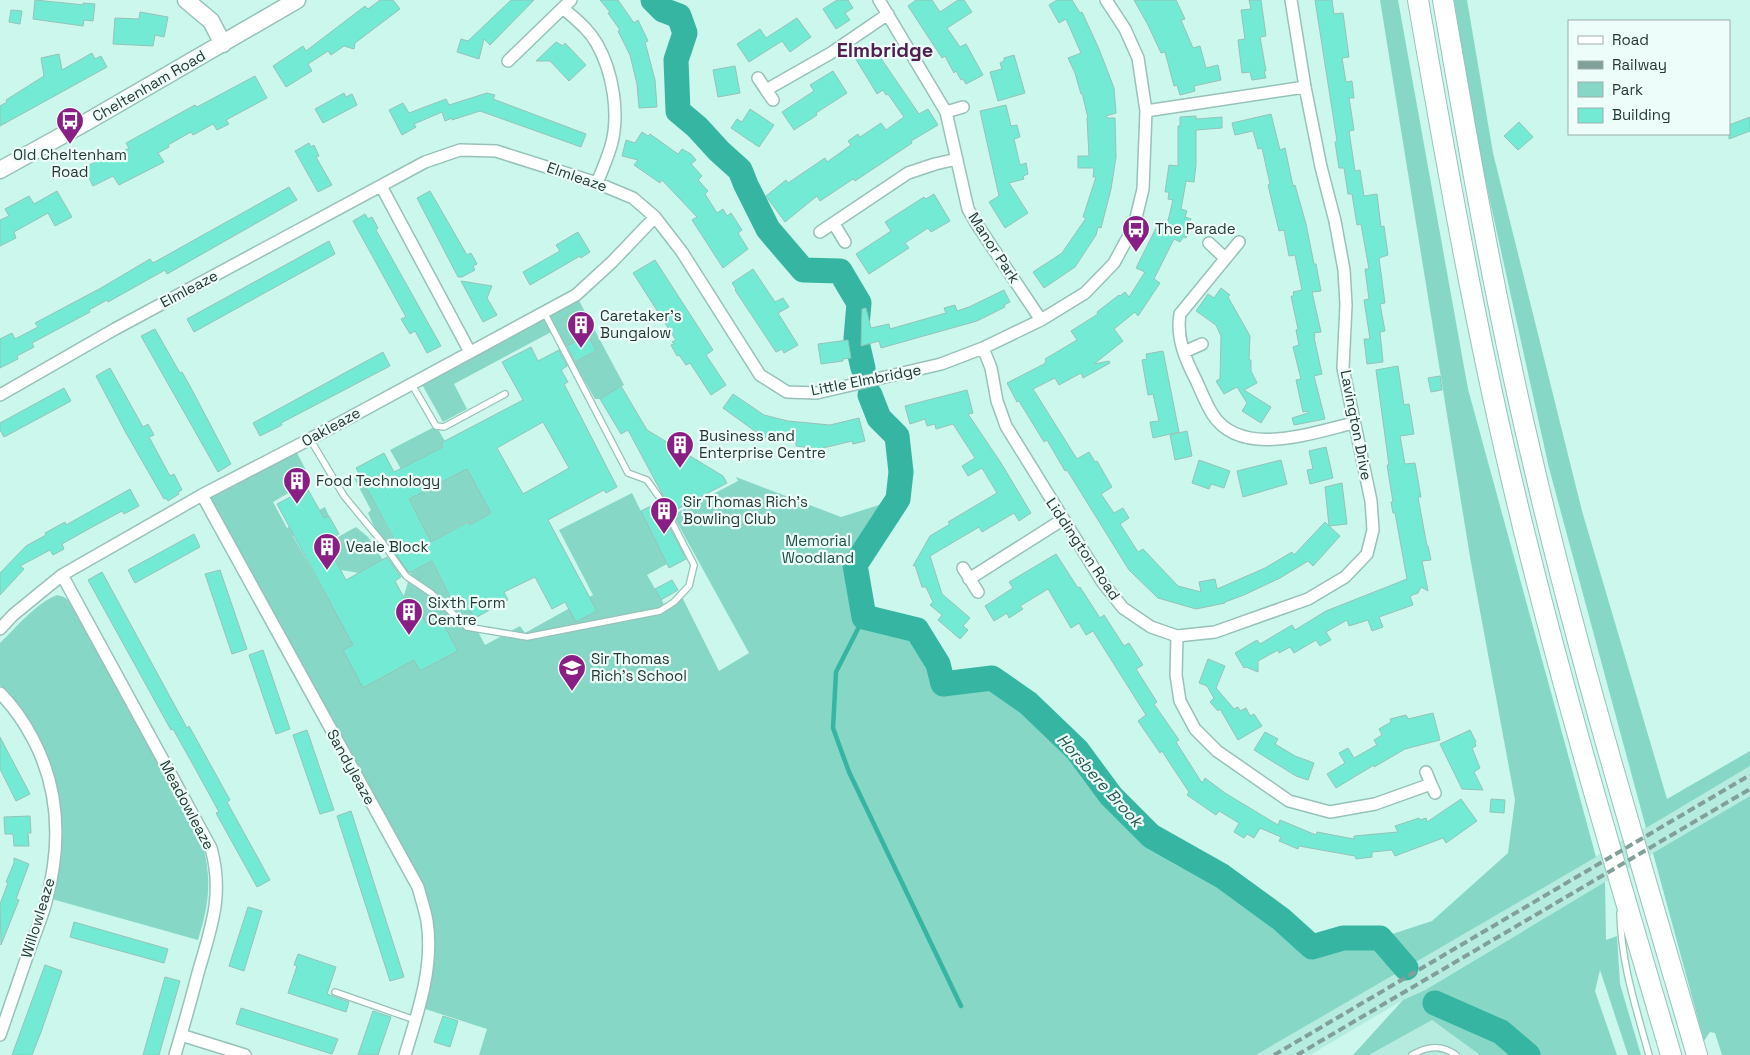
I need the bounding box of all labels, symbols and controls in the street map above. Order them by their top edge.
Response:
legend [1568,20,1730,135]
text: Road [1612,30,1649,49]
district label: Elmbridge [837,37,933,63]
street label: Cheltenham Road [89,45,209,126]
text: Railway [1612,55,1667,74]
text: Park [1612,80,1643,99]
text: Building [1612,105,1671,124]
bus stop icon: Old Cheltenham Road [55,106,85,145]
place label: Old Cheltenham Road [13,145,127,181]
street label: Elmleaze [544,157,610,196]
street label: Manor Park [964,209,1024,287]
bus stop icon: The Parade [1121,214,1151,253]
place label: The Parade [1155,219,1236,238]
street label: Elmleaze [157,265,221,312]
place label: Caretaker's Bungalow [600,306,682,342]
building icon: Caretaker's Bungalow [566,310,596,349]
street label: Little Elmbridge [809,359,923,400]
street label: Lavington Drive [1336,368,1377,482]
street label: Oakleaze [298,403,364,450]
place label: Business and Enterprise Centre [699,426,826,462]
building icon: Business and Enterprise Centre [665,430,695,469]
building icon: Food Technology [282,466,312,505]
place label: Food Technology [316,471,440,490]
place label: Sir Thomas Rich's Bowling Club [683,492,808,528]
street label: Liddington Road [1042,494,1125,604]
building icon: Sir Thomas Rich's Bowling Club [649,496,679,535]
park label: Memorial Woodland [782,531,854,567]
building icon: Veale Block [312,532,342,571]
place label: Veale Block [346,537,429,556]
place label: Sixth Form Centre [428,593,506,629]
building icon: Sixth Form Centre [394,597,424,636]
place label: Sir Thomas Rich's School [591,649,687,685]
school or university icon: Sir Thomas Rich's School [557,653,587,692]
street label: Sandyleaze [323,726,380,808]
water label: Horsbere Brook [1052,729,1149,833]
street label: Meadowleaze [156,757,219,853]
street label: Willowleaze [16,875,59,960]

